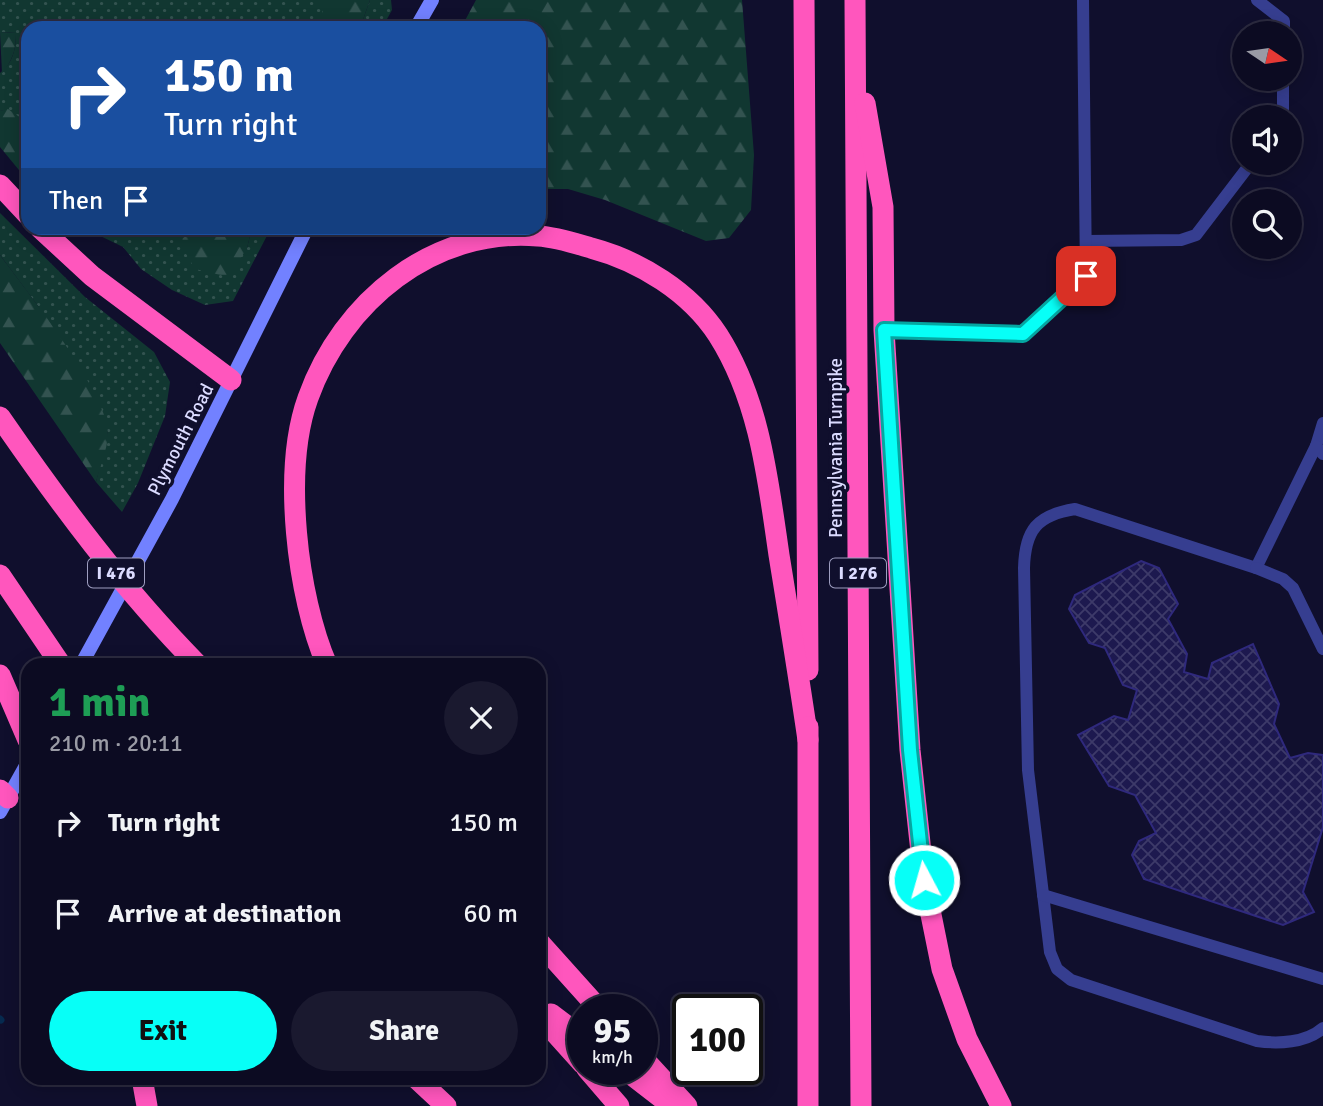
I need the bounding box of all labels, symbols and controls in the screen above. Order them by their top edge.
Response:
north arrow [1232,21,1302,91]
map controls [1232,21,1302,259]
text: 150 m [164,45,294,105]
icon: right [49,49,140,140]
text: Turn right [164,105,297,144]
button: sound [1232,105,1302,175]
icon: arrive [117,182,155,220]
text: Then [49,185,103,217]
button: search [1232,189,1302,259]
pin [1056,246,1116,306]
icon: arrive [1067,257,1105,295]
street label: Pennsylvania Turnpike [824,358,848,538]
street label: Plymouth Road [142,380,219,499]
road number: I 476 [88,558,144,588]
road number: I 276 [830,558,886,588]
text: 1 min [49,677,150,728]
button: close [444,681,518,755]
text: 210 m · 20:11 [49,729,183,758]
icon: right [49,804,87,842]
text: Turn right [108,807,220,839]
text: 150 m [449,807,518,839]
position arrow [887,843,961,917]
icon: arrive [49,895,87,933]
text: Arrive at destination [108,898,341,930]
text: 60 m [463,898,518,930]
button: Exit [49,991,277,1071]
button: Share [291,991,518,1071]
speed limit sign: 100 [672,994,763,1085]
text: 95 [594,1009,631,1052]
text: km/h [592,1046,633,1068]

